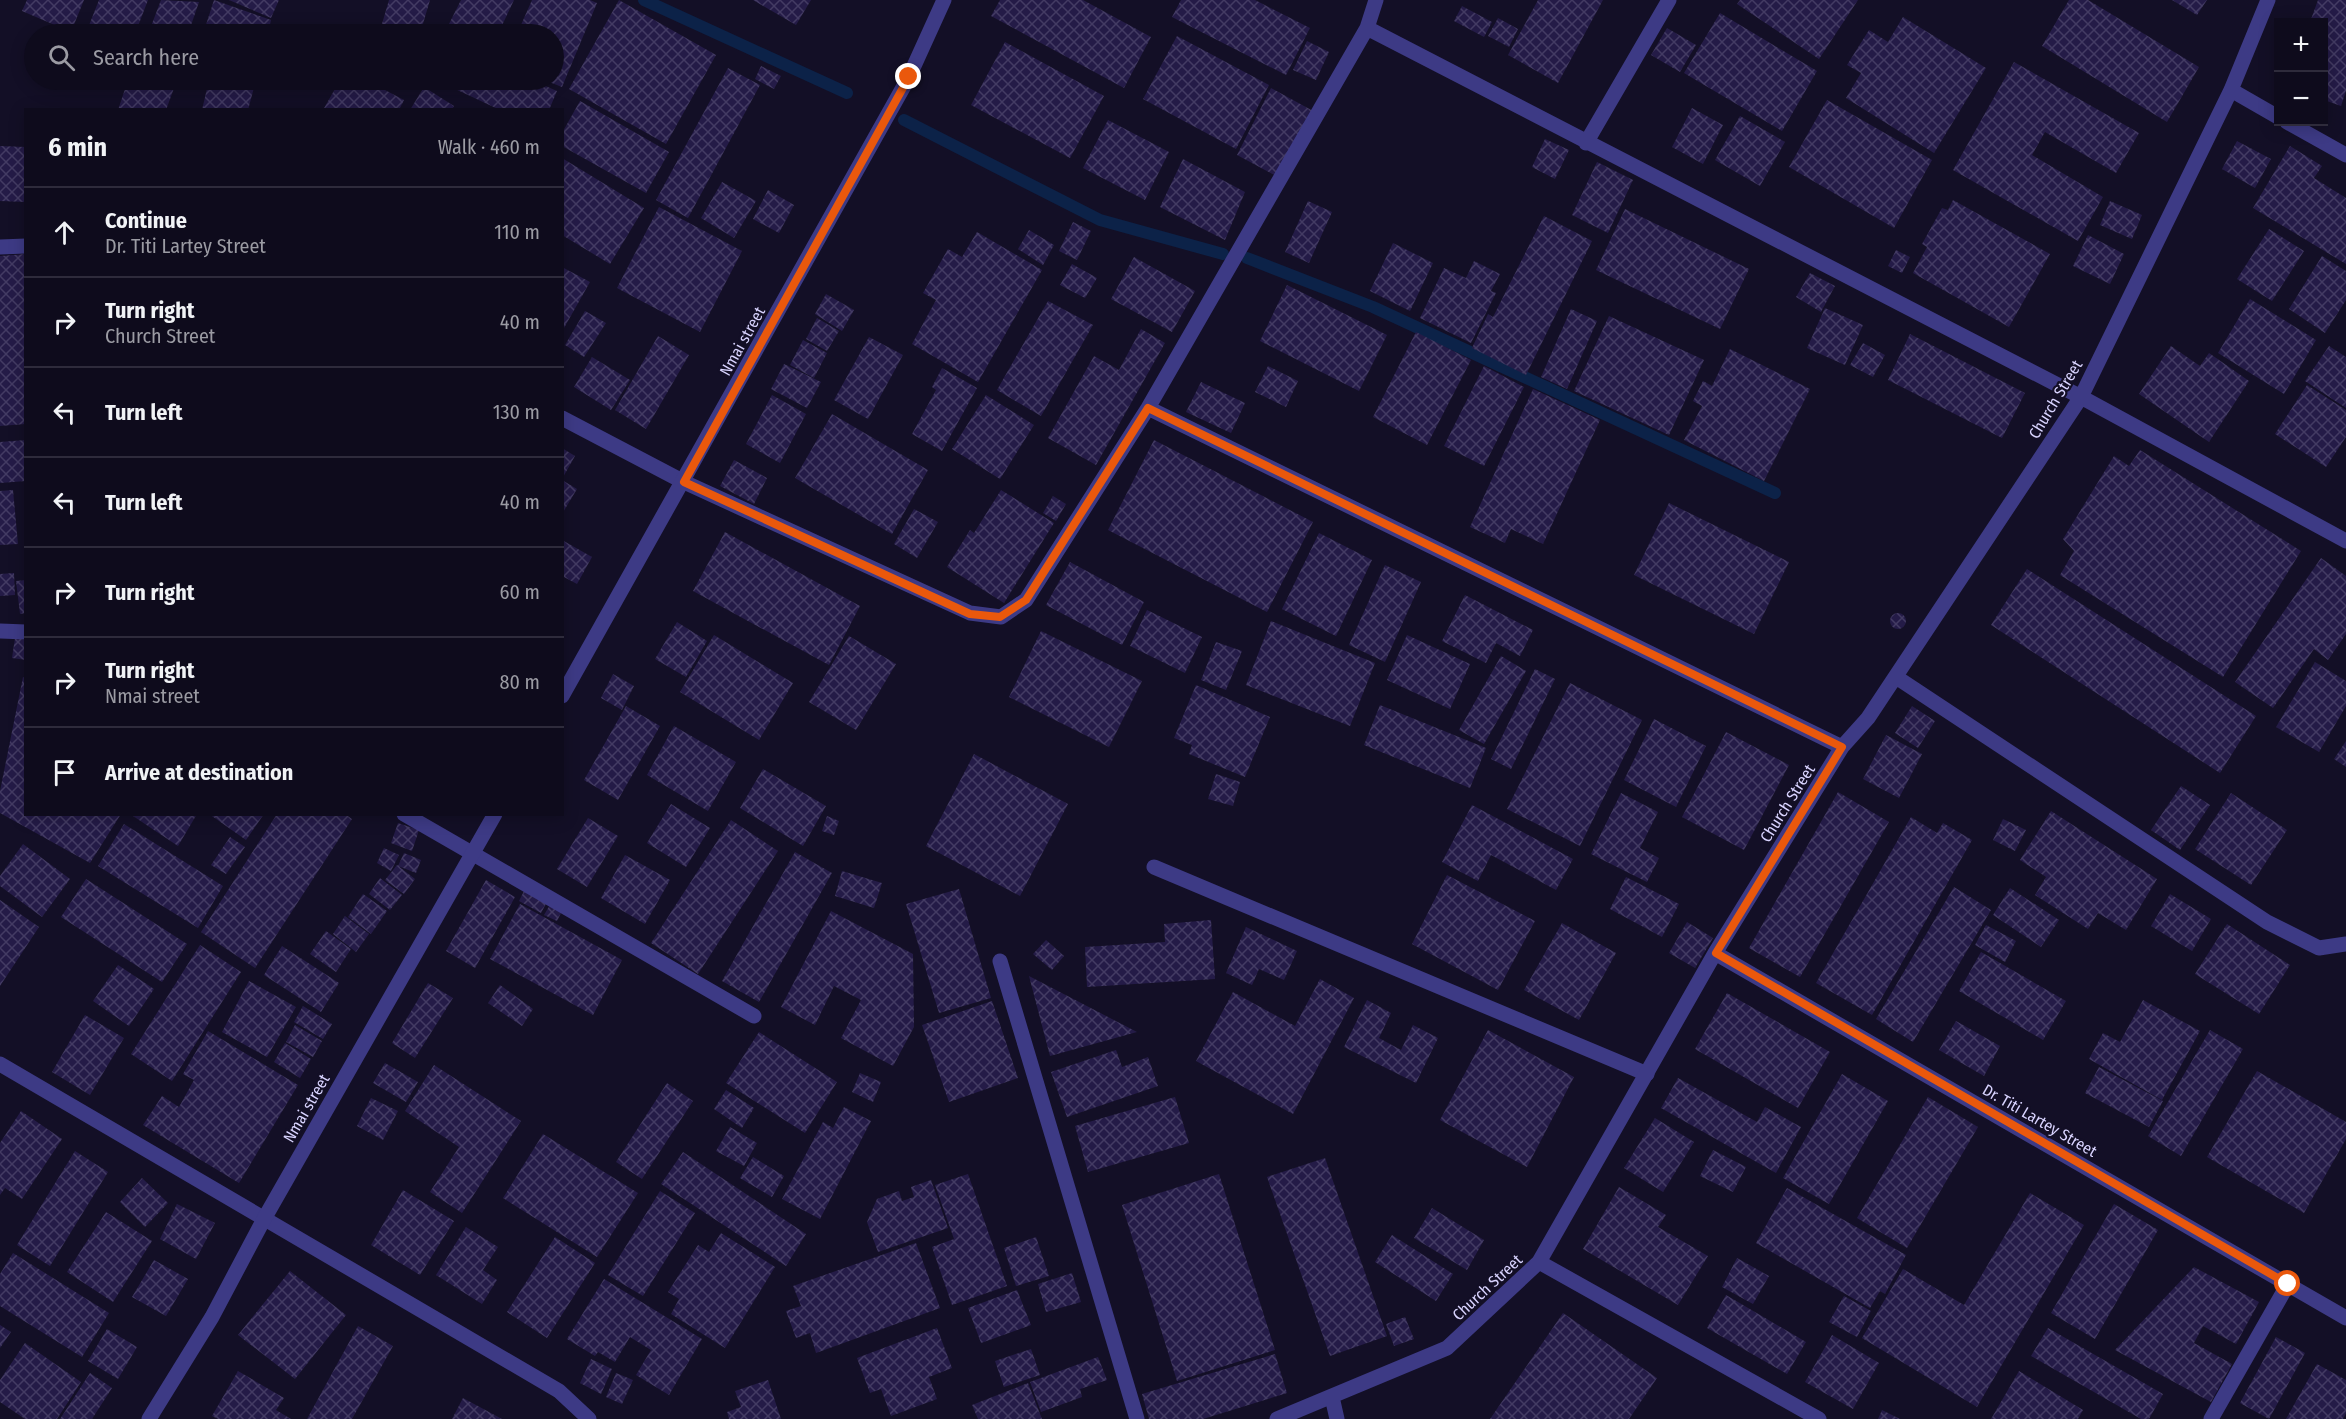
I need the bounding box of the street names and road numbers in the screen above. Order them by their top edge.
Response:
street label: Nmai street [716,303,770,379]
street label: Church Street [2025,356,2087,442]
street label: Church Street [1756,760,1819,846]
street label: Nmai street [279,1070,334,1146]
street label: Dr. Titi Lartey Street [1979,1080,2101,1161]
street label: Church Street [1449,1250,1527,1324]

